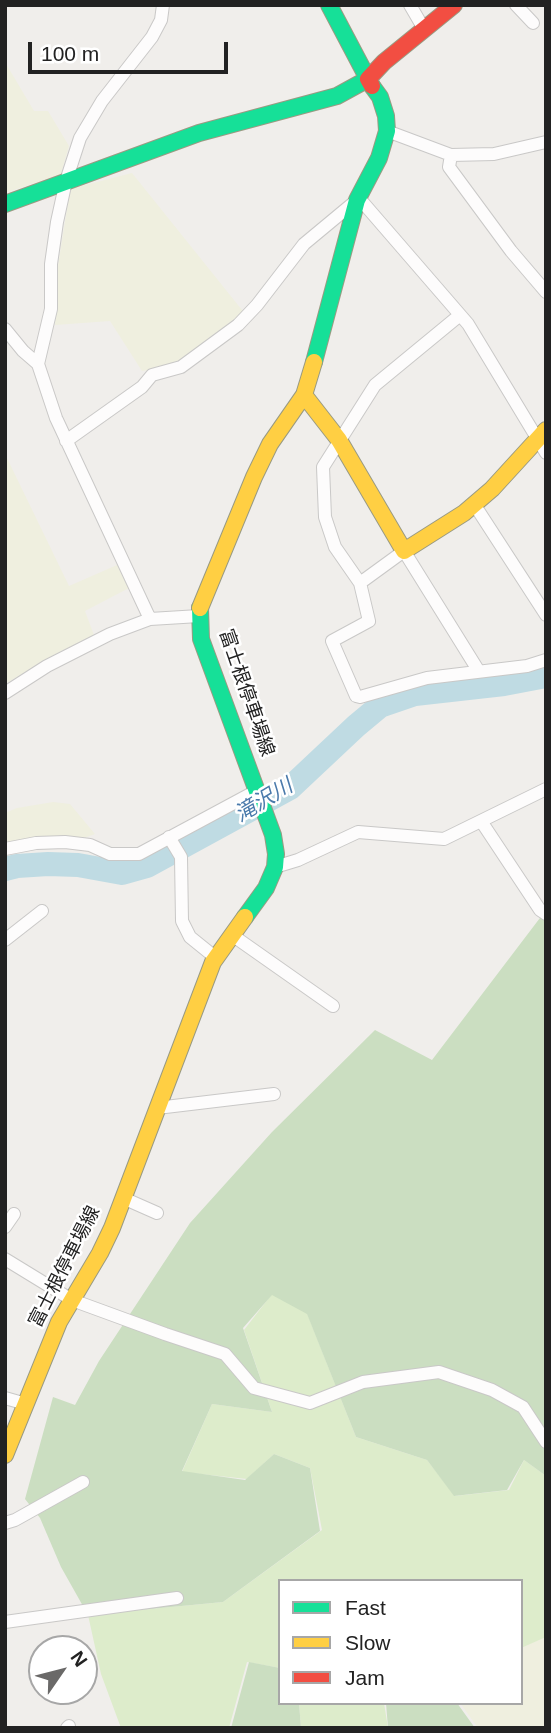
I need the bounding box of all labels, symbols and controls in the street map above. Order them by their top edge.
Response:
scale bar [32,28,231,72]
text: 100 m [41,42,99,65]
street label: 富士根停車場線 [214,626,278,760]
water label: 滝沢川 [231,774,297,828]
street label: 富士根停車場線 [25,1203,105,1331]
legend [278,1579,523,1705]
text: Fast [345,1596,386,1619]
text: Slow [345,1631,391,1654]
north arrow [28,1635,98,1705]
text: N [66,1647,92,1670]
text: Jam [345,1666,385,1689]

